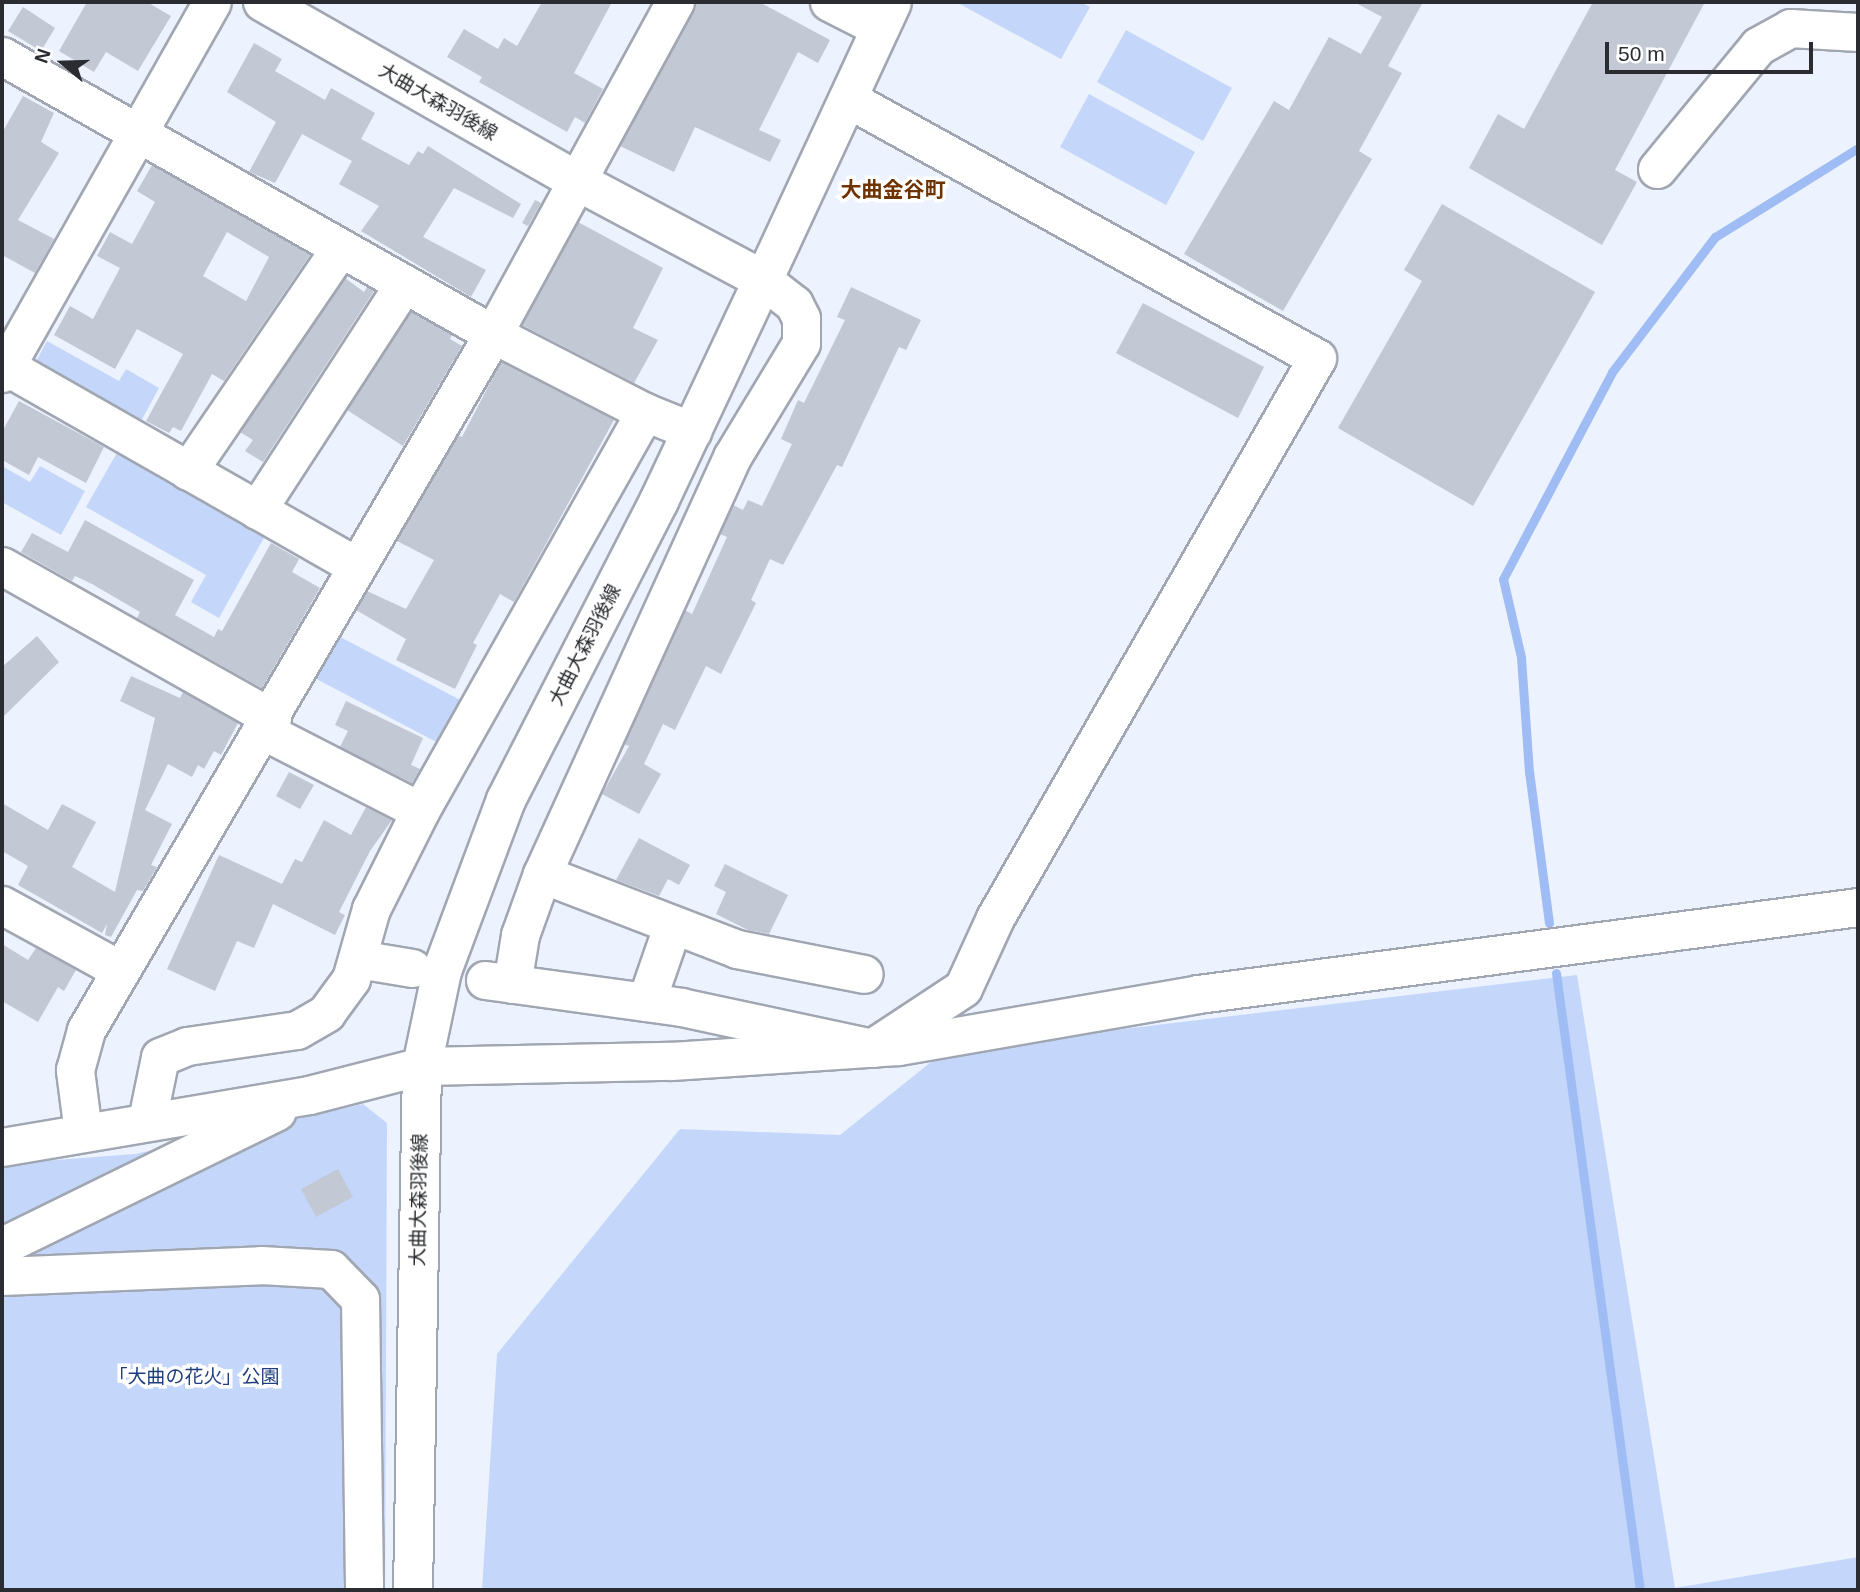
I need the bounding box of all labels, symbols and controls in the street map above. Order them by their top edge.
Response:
north arrow [28,28,98,98]
scale bar [1608,28,1816,72]
text: 50 m [1618,42,1665,65]
text: N [31,46,55,66]
street label: 大曲大森羽後線 [375,59,501,145]
district label: 大曲金谷町 [841,177,945,203]
street label: 大曲大森羽後線 [545,581,625,709]
street label: 大曲大森羽後線 [406,1133,432,1267]
park label: 「大曲の花火」公園 [109,1366,279,1388]

